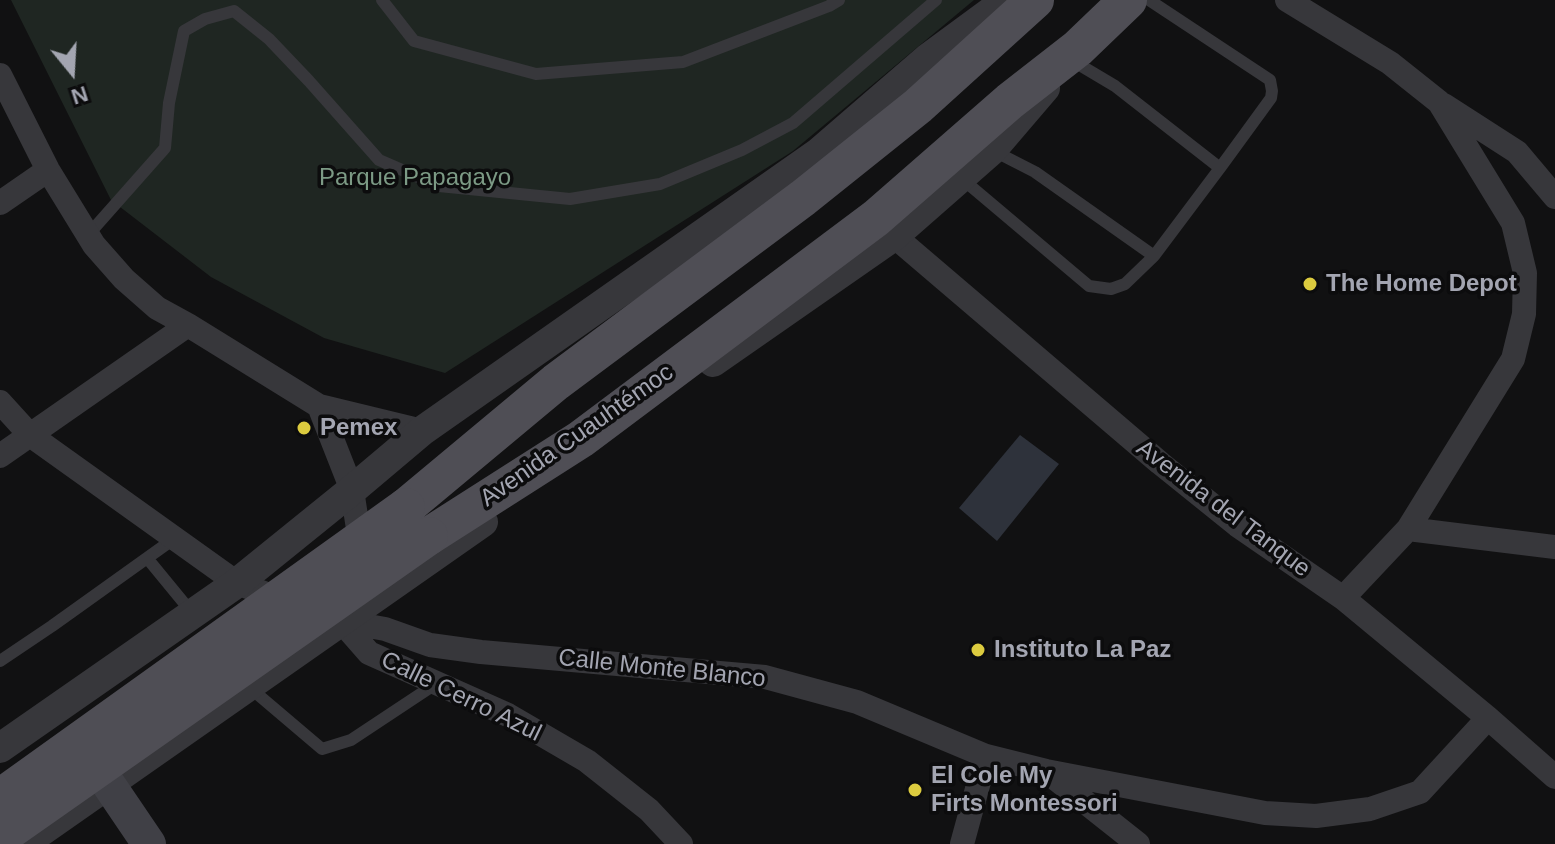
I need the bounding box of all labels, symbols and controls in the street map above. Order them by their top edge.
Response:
north arrow [32,32,112,112]
text: N [68,81,91,110]
park label: Parque Papagayo [319,164,511,192]
place label: The Home Depot [1326,270,1517,298]
marker: The Home Depot [1301,275,1319,293]
street label: Avenida Cuauhtémoc [475,359,679,513]
place label: Pemex [320,414,397,442]
marker: Pemex [295,419,313,437]
street label: Avenida del Tanque [1130,434,1316,584]
place label: Instituto La Paz [994,636,1171,664]
marker: Instituto La Paz [969,641,987,659]
street label: Calle Monte Blanco [557,644,767,694]
street label: Calle Cerro Azul [376,646,546,748]
place label: El Cole My Firts Montessori [931,762,1118,818]
marker: El Cole My Firts Montessori [906,781,924,799]

